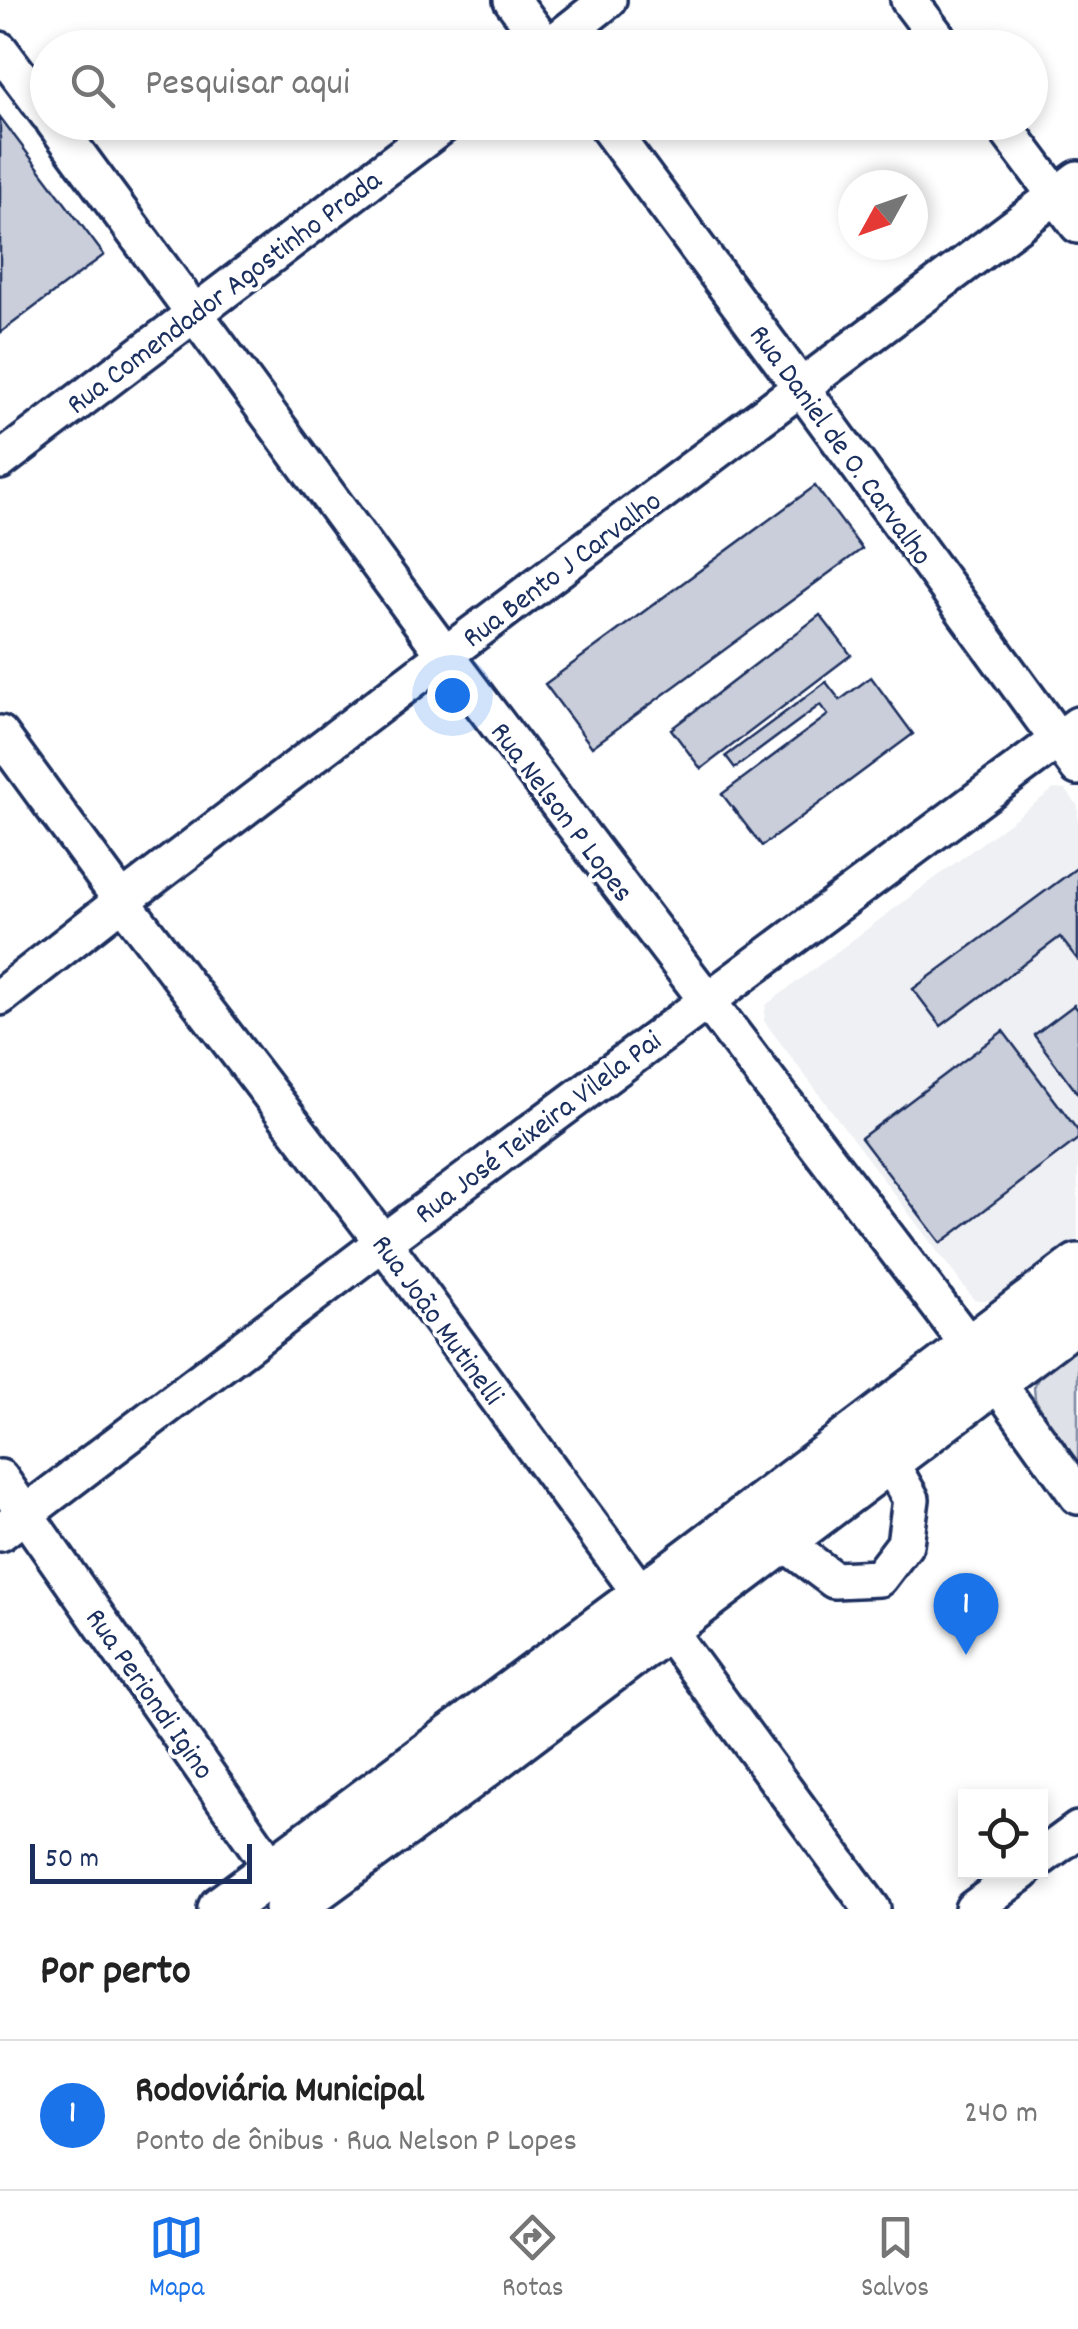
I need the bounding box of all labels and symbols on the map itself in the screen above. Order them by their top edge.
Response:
street label: Rua Comendador Agostinho Prada [59,161,393,428]
north arrow [838,170,928,260]
street label: Rua Daniel de O. Carvalho [736,317,941,576]
street label: Rua Bento J Carvalho [455,482,672,661]
your location [427,670,478,721]
street label: Rua Nelson P Lopes [477,714,642,913]
street label: Rua José Teixeira Vilela Pai [407,1022,672,1237]
street label: Rua João Mutinelli [359,1227,512,1416]
pin: 1 [934,1572,998,1655]
street label: Rua Periondi Igino [72,1601,222,1790]
scale bar [30,1839,252,1884]

